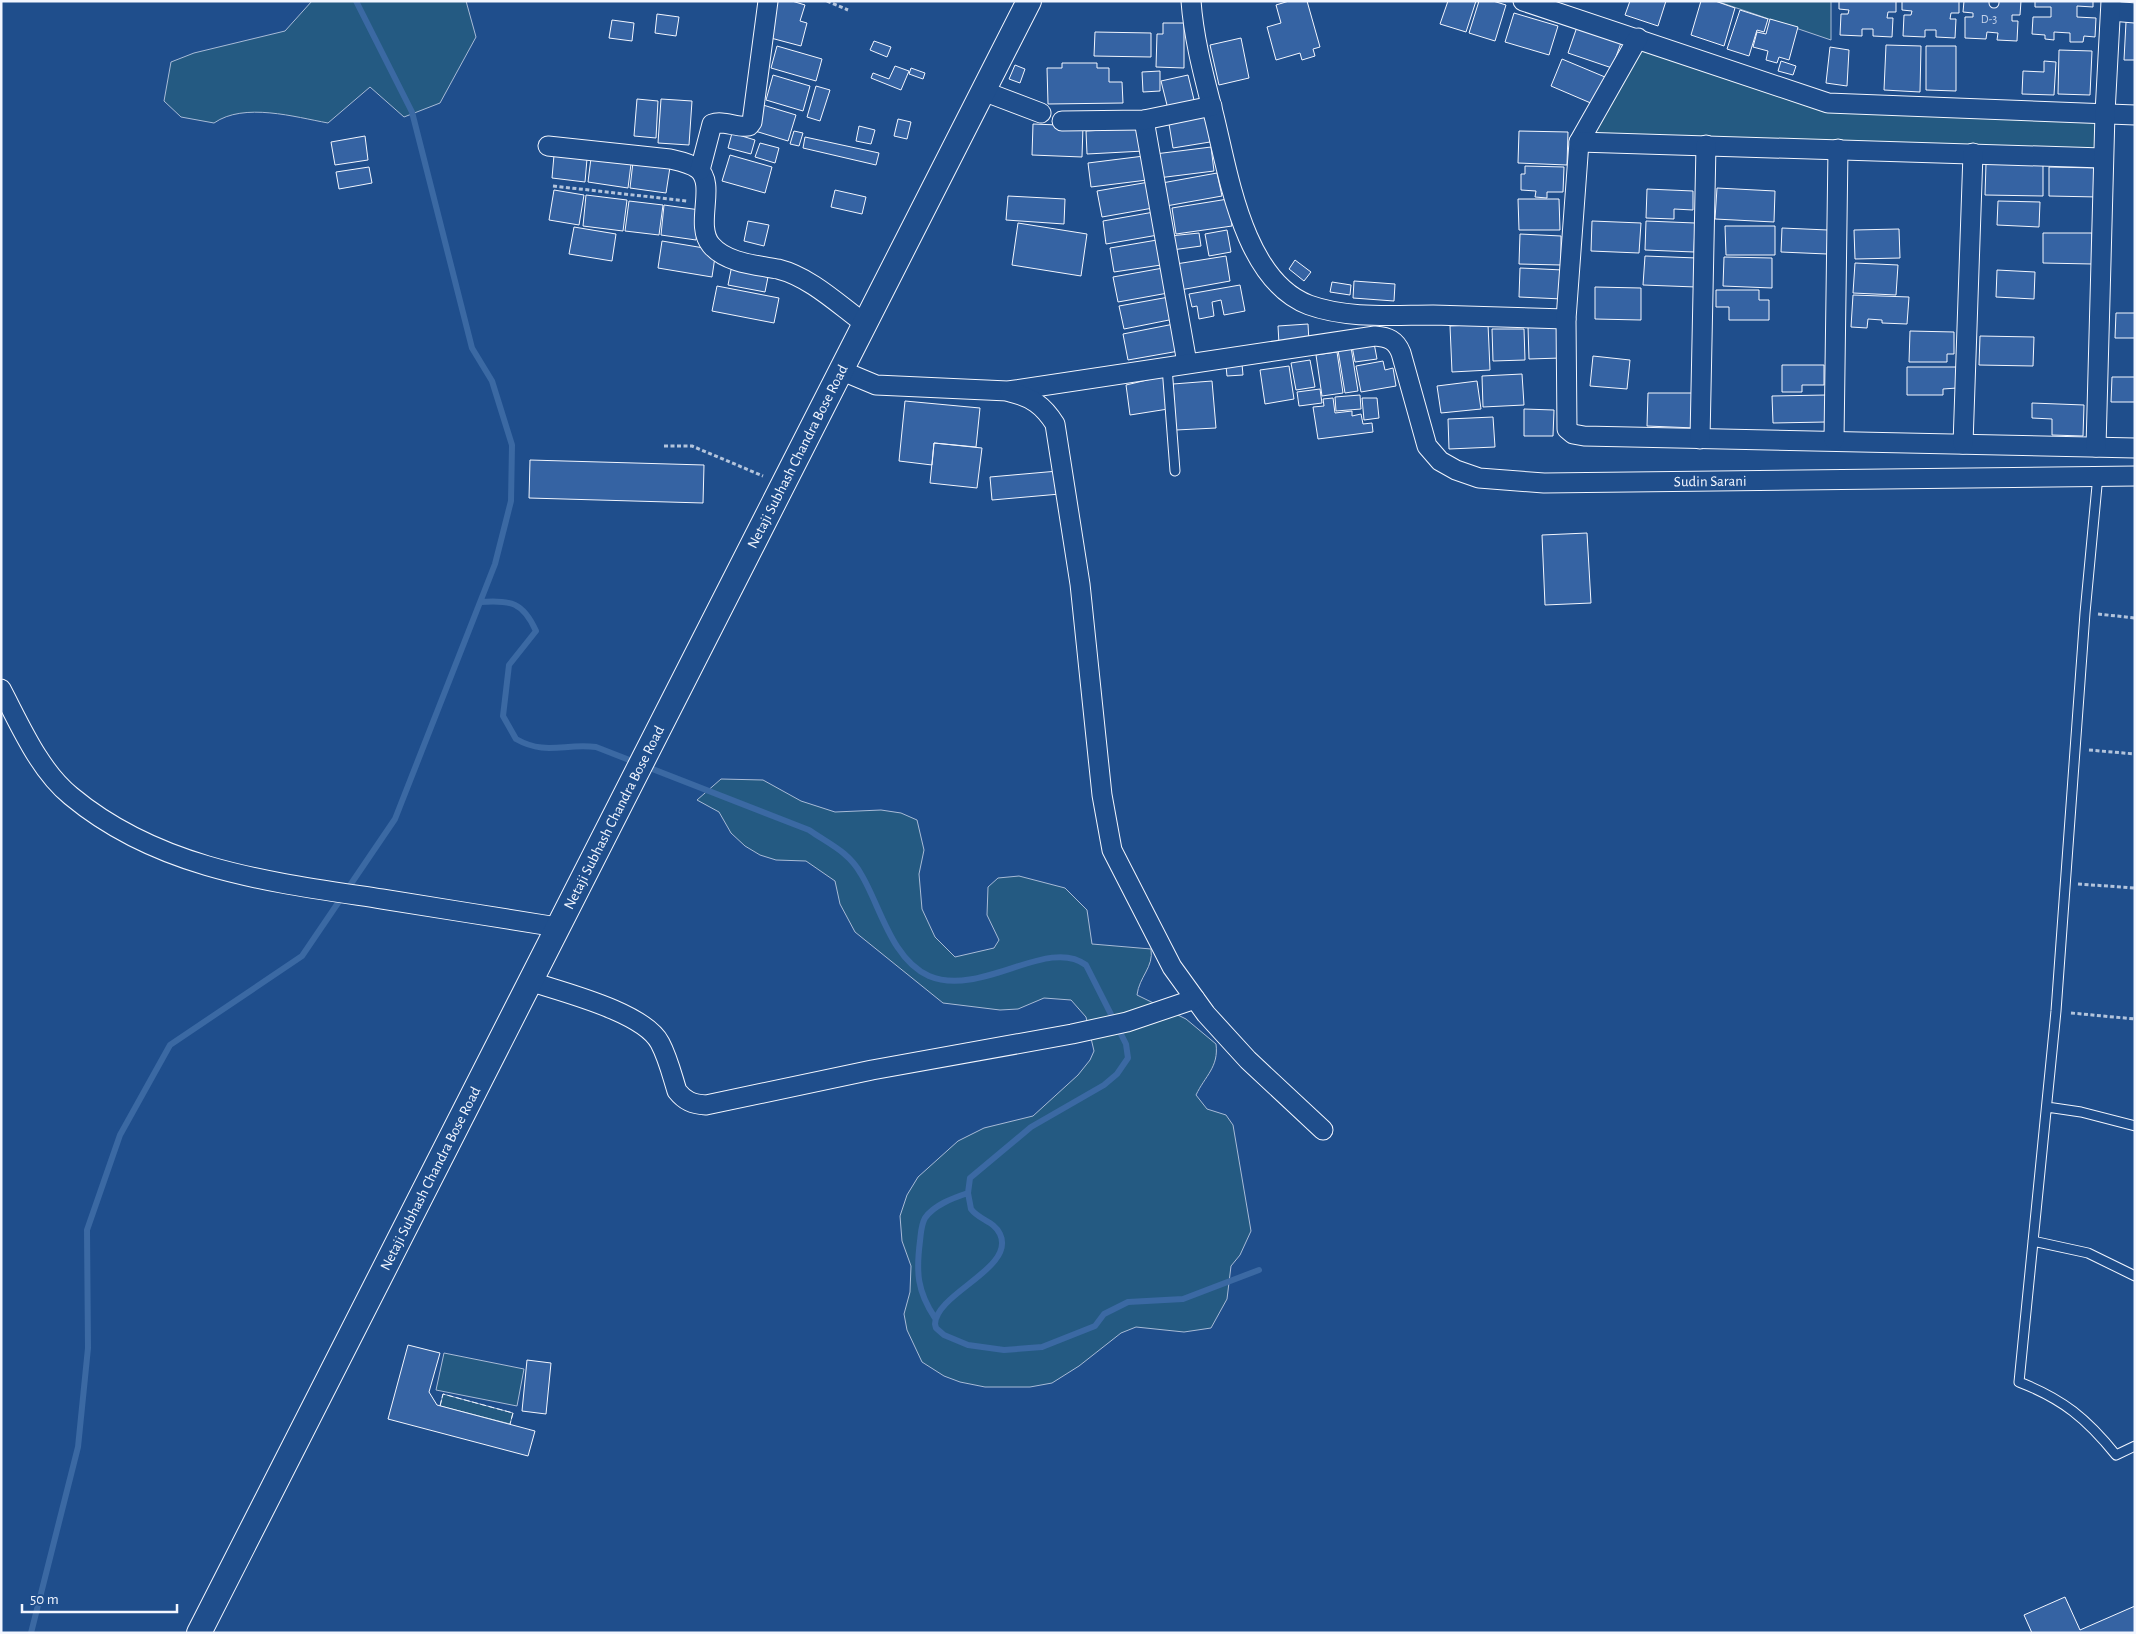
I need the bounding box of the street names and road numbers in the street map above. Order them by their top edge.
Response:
street label: Netaji Subhash Chandra Bose Road [745,362,851,551]
street label: Sudin Sarani [1674,474,1747,489]
street label: Netaji Subhash Chandra Bose Road [561,723,667,912]
street label: Netaji Subhash Chandra Bose Road [378,1084,484,1273]

